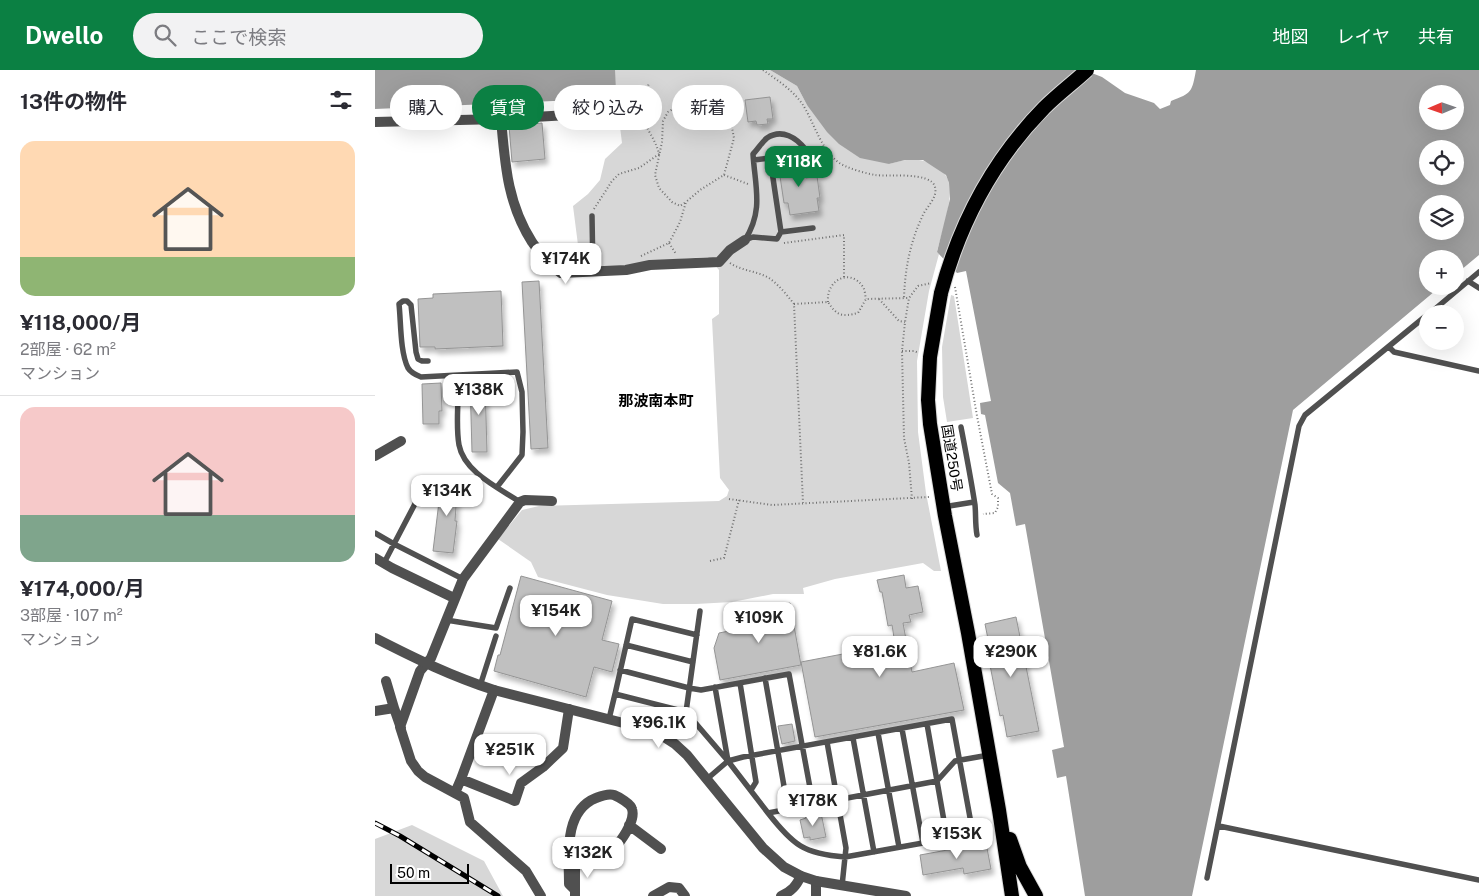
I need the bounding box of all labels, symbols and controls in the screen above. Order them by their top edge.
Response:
search box [133,13,483,58]
text: Dwello [25,21,103,49]
icon: search [151,21,179,49]
text: ここで検索 [191,26,286,48]
text: 地図 [1273,26,1309,47]
text: レイヤ [1337,26,1390,47]
text: 共有 [1418,26,1454,47]
chip: 購入 [390,85,462,130]
chip: 賃貸 [472,85,544,130]
chip: 絞り込み [554,85,662,130]
chip: 新着 [672,85,744,130]
north arrow [1419,85,1464,130]
map controls [1419,85,1464,350]
icon: filters [327,86,355,114]
text: 13件の物件 [20,89,127,114]
button: locate [1419,140,1464,185]
pin: ¥118K [764,146,834,188]
text: ¥118K [776,152,822,171]
icon: home [143,174,233,264]
button: layers [1419,195,1464,240]
pin: ¥174K [531,242,601,285]
text: ¥174K [541,249,591,268]
button: + [1419,250,1464,295]
button: − [1419,305,1464,350]
text: ¥118,000/月 [20,310,141,335]
text: 2部屋 · 62 m² [20,340,116,359]
text: マンション [20,364,100,383]
pin: ¥138K [444,374,514,416]
text: ¥138K [454,380,504,399]
district label: 那波南本町 [618,392,694,409]
street label: 国道250号 [939,423,965,493]
icon: home [143,439,233,529]
pin: ¥134K [412,474,482,517]
text: ¥134K [422,481,472,500]
text: ¥174,000/月 [20,576,145,601]
pin: ¥154K [521,594,591,637]
text: ¥154K [531,601,581,620]
pin: ¥109K [724,602,794,644]
text: 3部屋 · 107 m² [20,606,123,625]
text: ¥109K [734,608,784,627]
text: マンション [20,630,100,649]
pin: ¥81.6K [839,636,921,678]
pin: ¥290K [976,636,1046,678]
text: ¥81.6K [853,642,907,661]
text: ¥290K [985,642,1037,661]
pin: ¥96.1K [618,706,700,749]
text: ¥96.1K [632,713,686,732]
pin: ¥251K [475,734,545,776]
text: ¥251K [485,740,535,759]
pin: ¥178K [778,784,848,827]
text: ¥178K [788,791,838,810]
pin: ¥153K [922,818,992,860]
text: ¥153K [932,824,982,843]
pin: ¥132K [553,836,623,879]
text: ¥132K [563,843,613,862]
scale bar [390,861,469,884]
text: 50 m [397,865,430,881]

